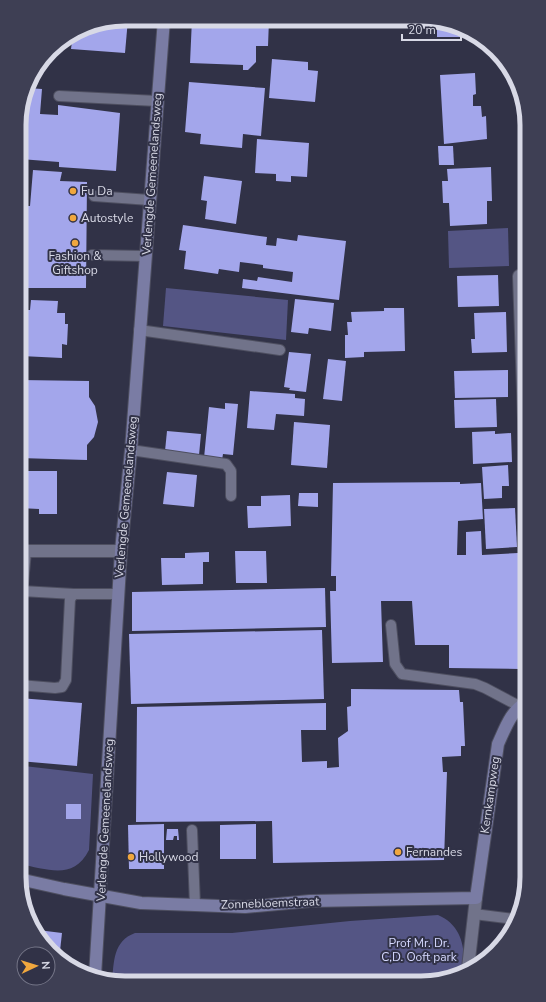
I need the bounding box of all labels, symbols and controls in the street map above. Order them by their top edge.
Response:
scale bar [402,16,461,42]
text: 20 m [408,22,436,38]
street label: Verlengde Gemeenelandsweg [138,92,166,257]
place label: Fu Da [81,183,113,199]
marker: Fu Da [68,186,78,196]
place label: Autostyle [81,210,133,226]
marker: Autostyle [68,213,78,223]
marker: Fashion & Giftshop [70,238,80,248]
place label: Fashion & Giftshop [49,248,102,278]
street label: Verlengde Gemeenelandsweg [111,415,141,580]
street label: Verlengde Gemeenelandsweg [93,738,117,903]
street label: Kernkampweg [477,755,503,835]
place label: Fernandes [406,844,462,860]
marker: Fernandes [393,847,403,857]
place label: Hollywood [139,849,199,865]
marker: Hollywood [126,852,136,862]
street label: Zonnebloemstraat [221,893,320,913]
park label: Prof Mr. Dr. C,D. Ooft park [381,935,458,965]
north arrow [16,946,56,986]
text: N [38,961,53,970]

